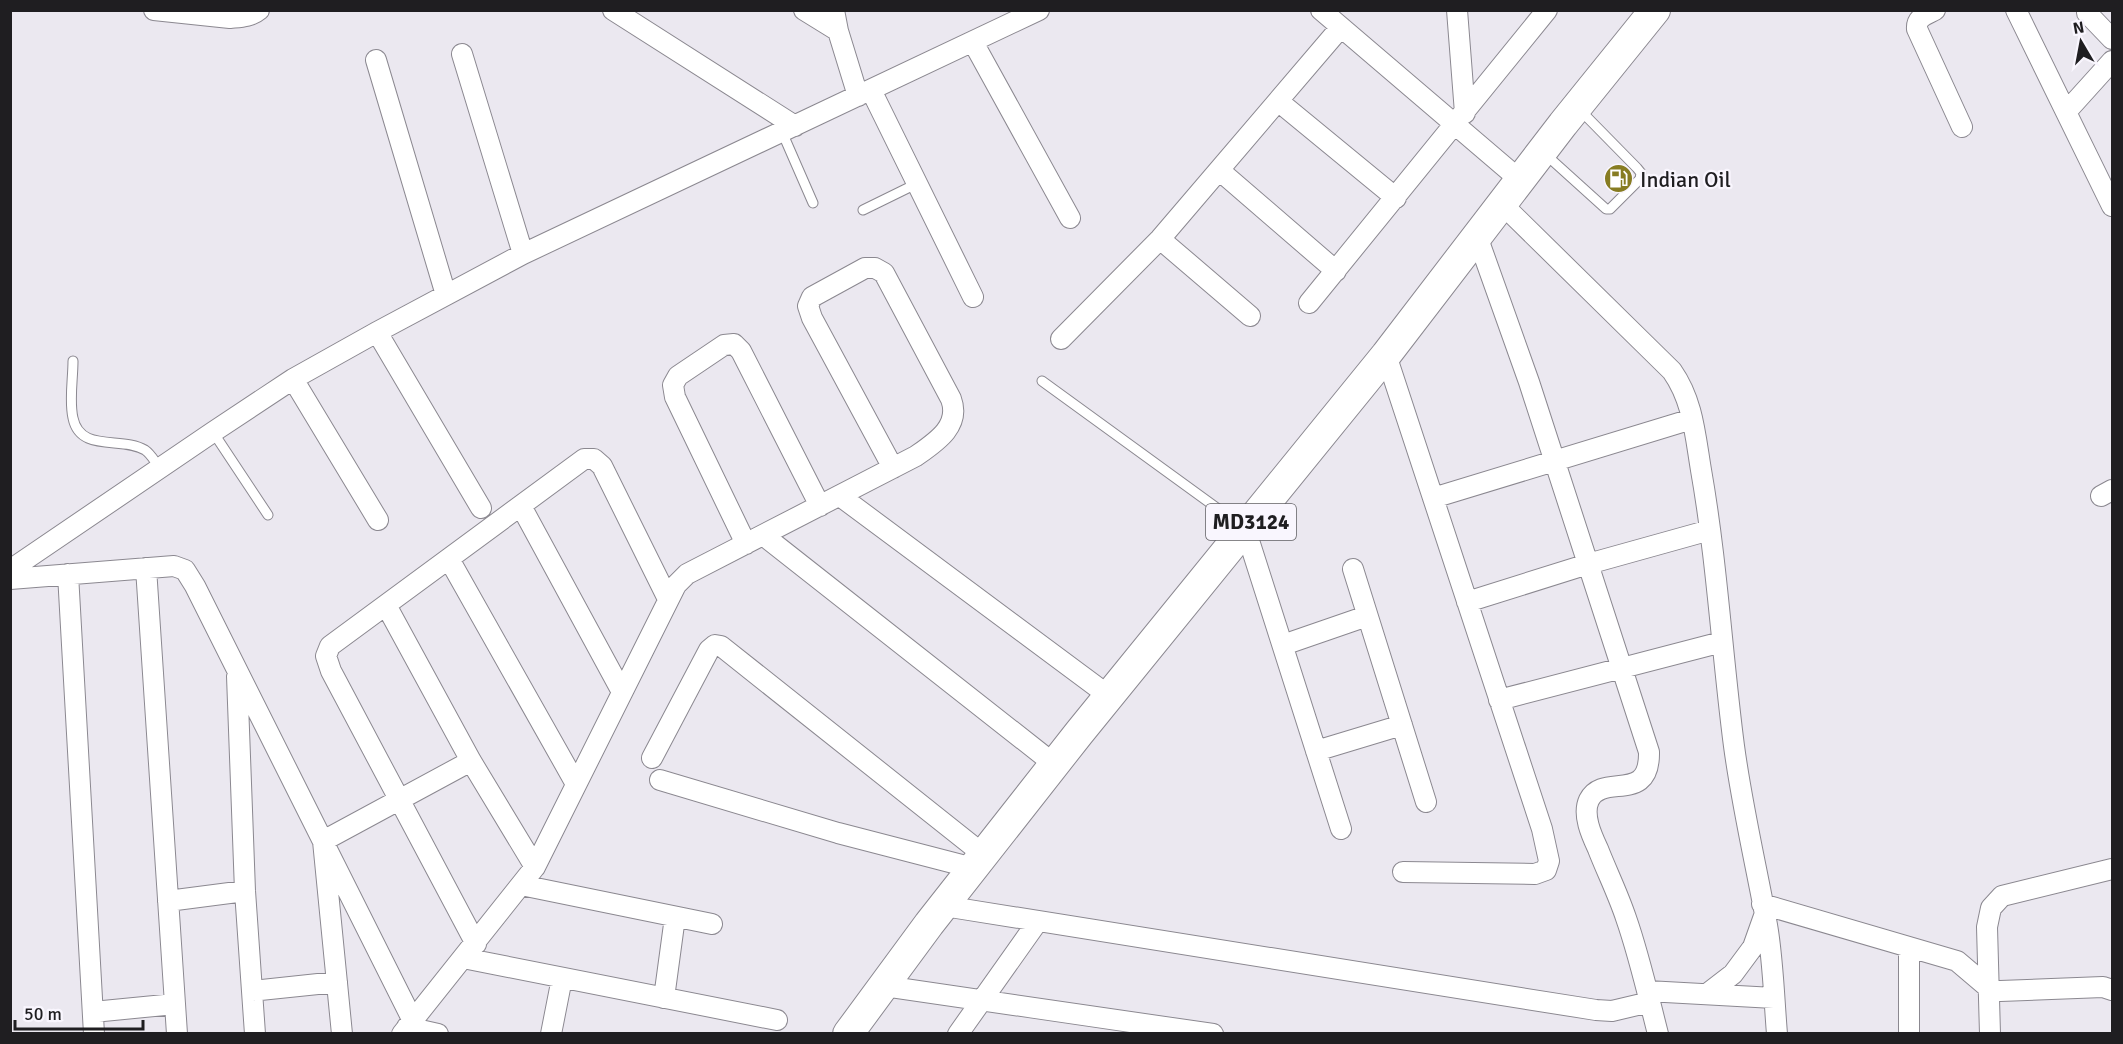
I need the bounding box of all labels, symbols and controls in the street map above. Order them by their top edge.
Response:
north arrow [2051,12,2111,72]
text: N [2071,17,2086,39]
fuel station icon: Indian Oil [1603,163,1635,195]
place label: Indian Oil [1640,166,1731,193]
road number: MD3124 [1206,504,1296,540]
scale bar [15,993,142,1031]
text: 50 m [24,1003,62,1025]

